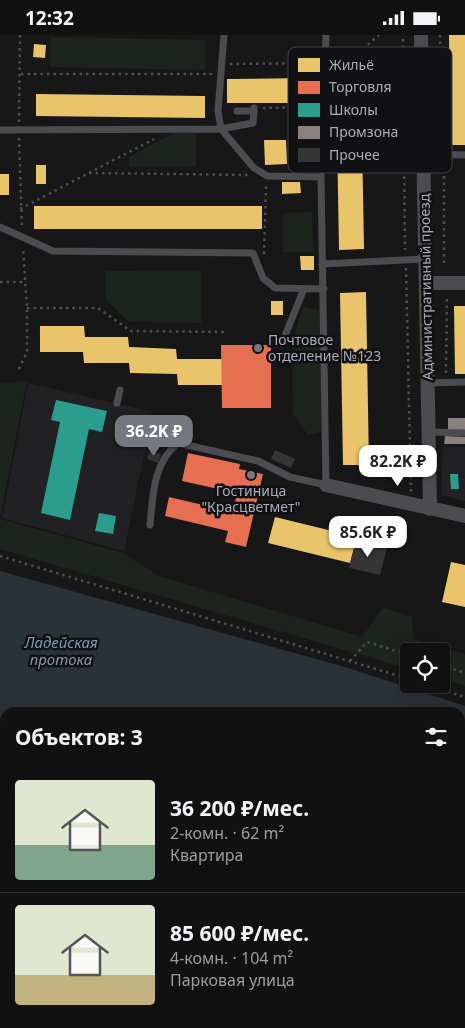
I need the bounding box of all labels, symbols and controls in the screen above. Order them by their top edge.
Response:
text: 12:32 [25,5,74,31]
legend [288,47,452,173]
text: Жильё [329,55,374,74]
text: Торговля [329,77,392,96]
text: Школы [329,100,378,119]
text: Промзона [329,122,398,141]
text: Прочее [329,145,380,164]
street label: Административный проезд [414,193,437,381]
place label: Почтовое отделение №123 [268,330,381,365]
marker: Почтовое отделение №123 [252,342,264,354]
pin: 36.2K ₽ [108,415,200,457]
text: 36.2K ₽ [126,420,182,442]
pin: 82.2K ₽ [352,445,444,487]
text: 82.2K ₽ [370,450,426,472]
marker: Гостиница "Красцветмет" [245,469,257,481]
place label: Гостиница "Красцветмет" [201,481,301,516]
pin: 85.6K ₽ [322,515,414,558]
text: 85.6K ₽ [340,521,396,543]
water label: Ладейская протока [23,632,98,669]
map controls [400,643,450,693]
button: locate [400,643,450,693]
text: Объектов: 3 [15,723,143,751]
icon: filters [422,723,450,751]
text: 36 200 ₽/мес. [170,794,309,822]
icon: home [55,800,115,860]
text: 2-комн. · 62 m² [170,822,284,844]
text: Квартира [170,844,244,866]
text: 85 600 ₽/мес. [170,919,309,947]
icon: home [55,925,115,985]
text: 4-комн. · 104 m² [170,947,293,969]
text: Парковая улица [170,969,295,991]

